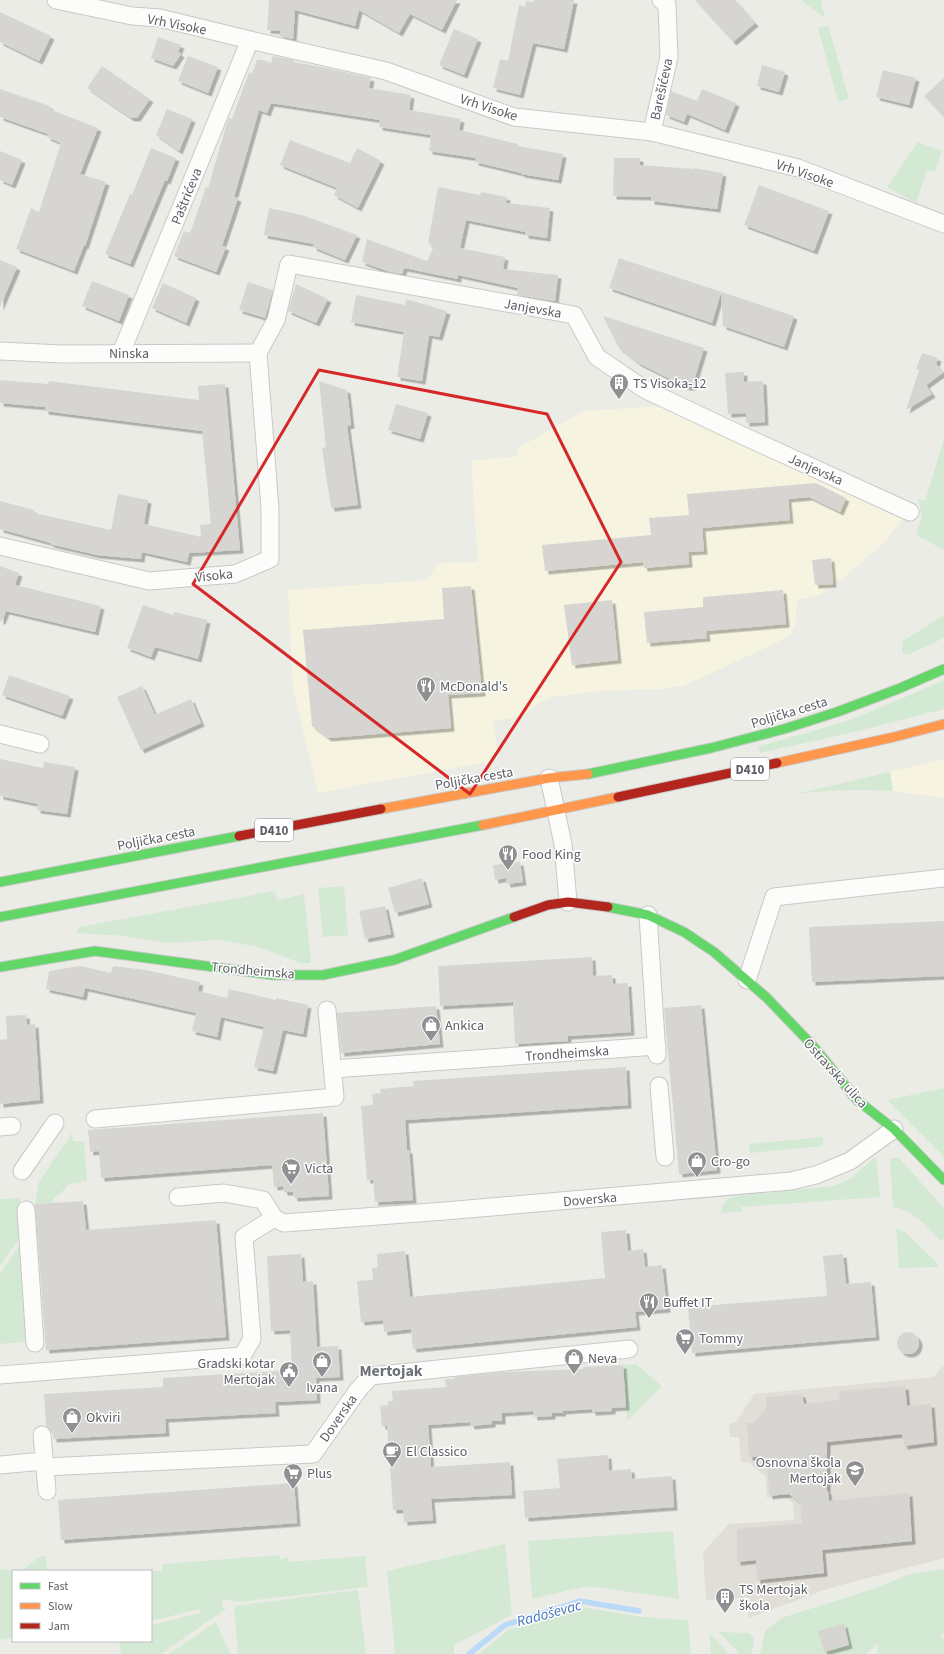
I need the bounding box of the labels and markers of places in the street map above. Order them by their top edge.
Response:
building icon: TS Visoka-12 [608,372,630,400]
place label: TS Visoka-12 [633,374,707,394]
restaurant icon: McDonald's [415,675,437,703]
place label: McDonald's [440,677,508,697]
restaurant icon: Food King [497,843,519,871]
place label: Food King [522,845,581,865]
shop icon: Ankica [420,1014,442,1042]
place label: Ankica [445,1016,484,1036]
shop icon: Cro-go [686,1150,708,1178]
place label: Cro-go [711,1152,750,1172]
supermarket icon: Victa [280,1157,302,1185]
place label: Victa [305,1159,333,1179]
restaurant icon: Buffet IT [638,1291,660,1319]
place label: Buffet IT [663,1293,713,1313]
supermarket icon: Tommy [674,1327,696,1355]
place label: Tommy [699,1329,743,1349]
shop icon: Neva [563,1347,585,1375]
place label: Neva [588,1349,617,1369]
shop icon: Ivana [311,1350,333,1378]
place label: Gradski kotar Mertojak [198,1354,275,1390]
public building icon: Gradski kotar Mertojak [278,1360,300,1388]
place label: Ivana [306,1378,338,1398]
shop icon: Okviri [61,1406,83,1434]
place label: Okviri [86,1408,121,1428]
cafe icon: El Classico [381,1440,403,1468]
place label: El Classico [406,1442,467,1462]
place label: Osnovna škola Mertojak [756,1453,841,1489]
school or university icon: Osnovna škola Mertojak [844,1459,866,1487]
supermarket icon: Plus [282,1462,304,1490]
place label: Plus [307,1464,332,1484]
place label: TS Mertojak škola [739,1580,808,1616]
building icon: TS Mertojak škola [714,1586,736,1614]

